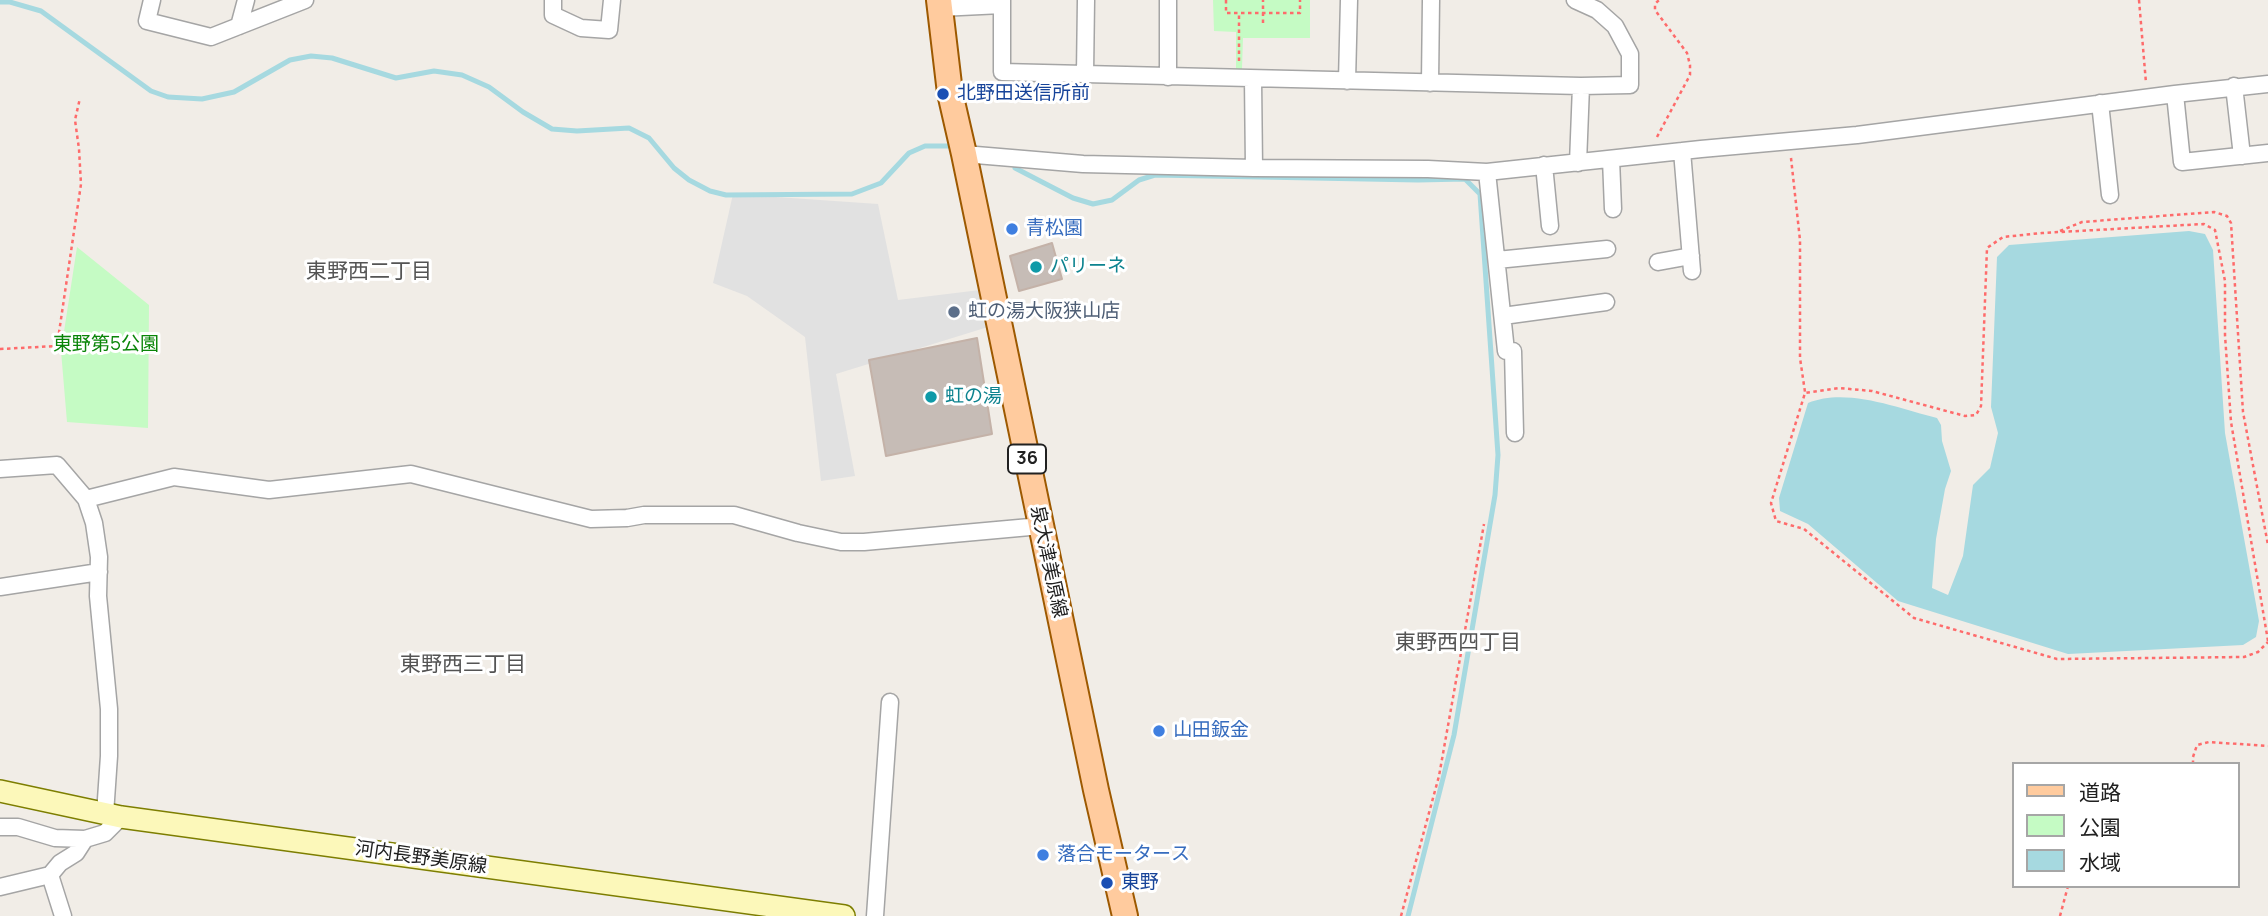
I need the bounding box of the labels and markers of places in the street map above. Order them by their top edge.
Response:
place label: 北野田送信所前 [957,83,1090,105]
marker: 北野田送信所前 [935,86,951,102]
place label: 青松園 [1026,218,1083,240]
marker: 青松園 [1004,221,1020,237]
place label: パリーネ [1050,256,1126,278]
marker: パリーネ [1028,259,1044,275]
place label: 虹の湯大阪狭山店 [968,301,1120,323]
marker: 虹の湯大阪狭山店 [946,304,962,320]
place label: 虹の湯 [945,386,1002,408]
marker: 虹の湯 [923,389,939,405]
place label: 山田鈑金 [1173,720,1249,742]
marker: 山田鈑金 [1151,723,1167,739]
place label: 落合モータース [1057,844,1190,866]
marker: 落合モータース [1035,847,1051,863]
place label: 東野 [1121,872,1159,894]
marker: 東野 [1099,875,1115,891]

